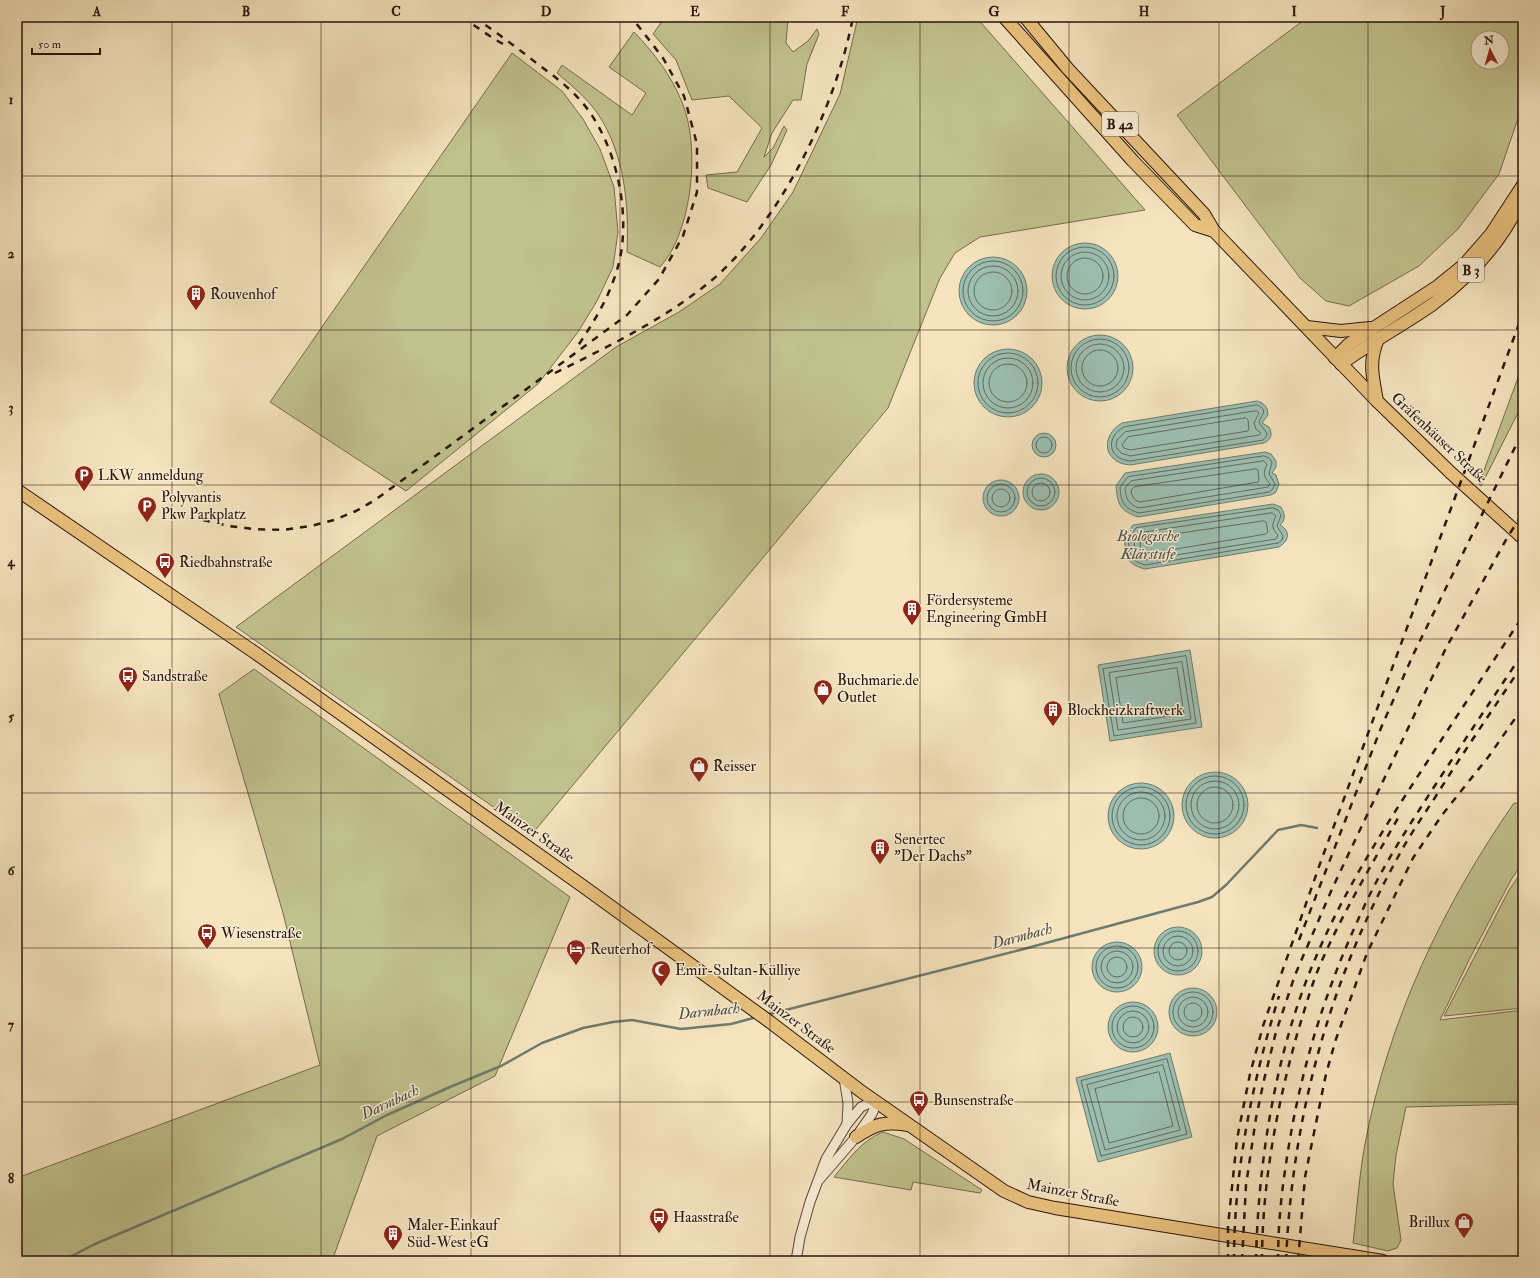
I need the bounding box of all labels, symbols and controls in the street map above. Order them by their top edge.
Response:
text: A [92,4,102,20]
text: B [242,4,250,20]
text: C [391,4,401,20]
text: D [541,4,552,20]
text: E [690,4,700,20]
text: F [841,4,850,20]
text: G [989,4,1000,20]
text: H [1139,4,1150,20]
text: I [1291,4,1297,20]
text: J [1439,4,1446,21]
scale bar [32,30,100,56]
north arrow [1470,30,1510,70]
text: N [1482,33,1496,48]
text: 50 m [38,37,62,52]
text: 1 [9,92,14,108]
road number: B 42 [1102,112,1138,136]
text: 2 [8,246,15,262]
road number: B 3 [1458,258,1484,282]
building icon: Rouvenhof [185,283,207,311]
place label: Rouvenhof [210,285,278,304]
street label: Gräfenhäuser Straße [1387,389,1491,487]
text: 3 [9,400,14,416]
parking icon: LKW anmeldung [73,464,95,492]
place label: LKW anmeldung [98,466,204,485]
place label: Polyvantis Pkw Parkplatz [161,488,246,525]
parking icon: Polyvantis Pkw Parkplatz [136,495,158,523]
water label: Biologische Klärstufe [1116,526,1180,564]
bus stop icon: Riedbahnstraße [154,551,176,579]
place label: Riedbahnstraße [179,553,273,572]
text: 4 [6,554,15,570]
place label: Fördersysteme Engineering GmbH [926,591,1048,627]
building icon: Fördersysteme Engineering GmbH [901,598,923,626]
bus stop icon: Sandstraße [117,665,139,693]
place label: Sandstraße [142,667,208,686]
place label: Buchmarie.de Outlet [837,671,919,707]
shop icon: Buchmarie.de Outlet [812,678,834,706]
building icon: Blockheizkraftwerk [1042,699,1064,727]
place label: Blockheizkraftwerk [1067,701,1183,720]
text: 5 [8,709,14,725]
shop icon: Reisser [688,755,710,783]
place label: Reisser [713,757,756,776]
street label: Mainzer Straße [490,797,578,867]
place label: Senertec "Der Dachs" [894,830,972,866]
building icon: Senertec "Der Dachs" [869,837,891,865]
text: 6 [8,863,16,879]
water label: Darmbach [989,918,1054,954]
bus stop icon: Wiesenstraße [196,922,218,950]
place label: Wiesenstraße [220,924,302,943]
hotel icon: Reuterhof [565,938,587,966]
place label: Reuterhof [590,940,653,959]
mosque icon: Emir-Sultan-Külliye [650,959,672,987]
place label: Emir-Sultan-Külliye [675,961,801,980]
street label: Mainzer Straße [753,986,839,1058]
water label: Darmbach [676,998,741,1024]
text: 7 [8,1017,15,1033]
water label: Darmbach [357,1080,422,1125]
bus stop icon: Bunsenstraße [908,1089,930,1117]
place label: Bunsenstraße [933,1091,1014,1110]
text: 8 [8,1171,14,1187]
street label: Mainzer Straße [1025,1175,1121,1211]
bus stop icon: Haasstraße [648,1206,670,1234]
place label: Haasstraße [673,1208,739,1227]
shop icon: Brillux [1453,1211,1475,1239]
place label: Brillux [1409,1213,1450,1232]
place label: Maler-Einkauf Süd-West eG [407,1216,500,1252]
building icon: Maler-Einkauf Süd-West eG [382,1223,404,1251]

